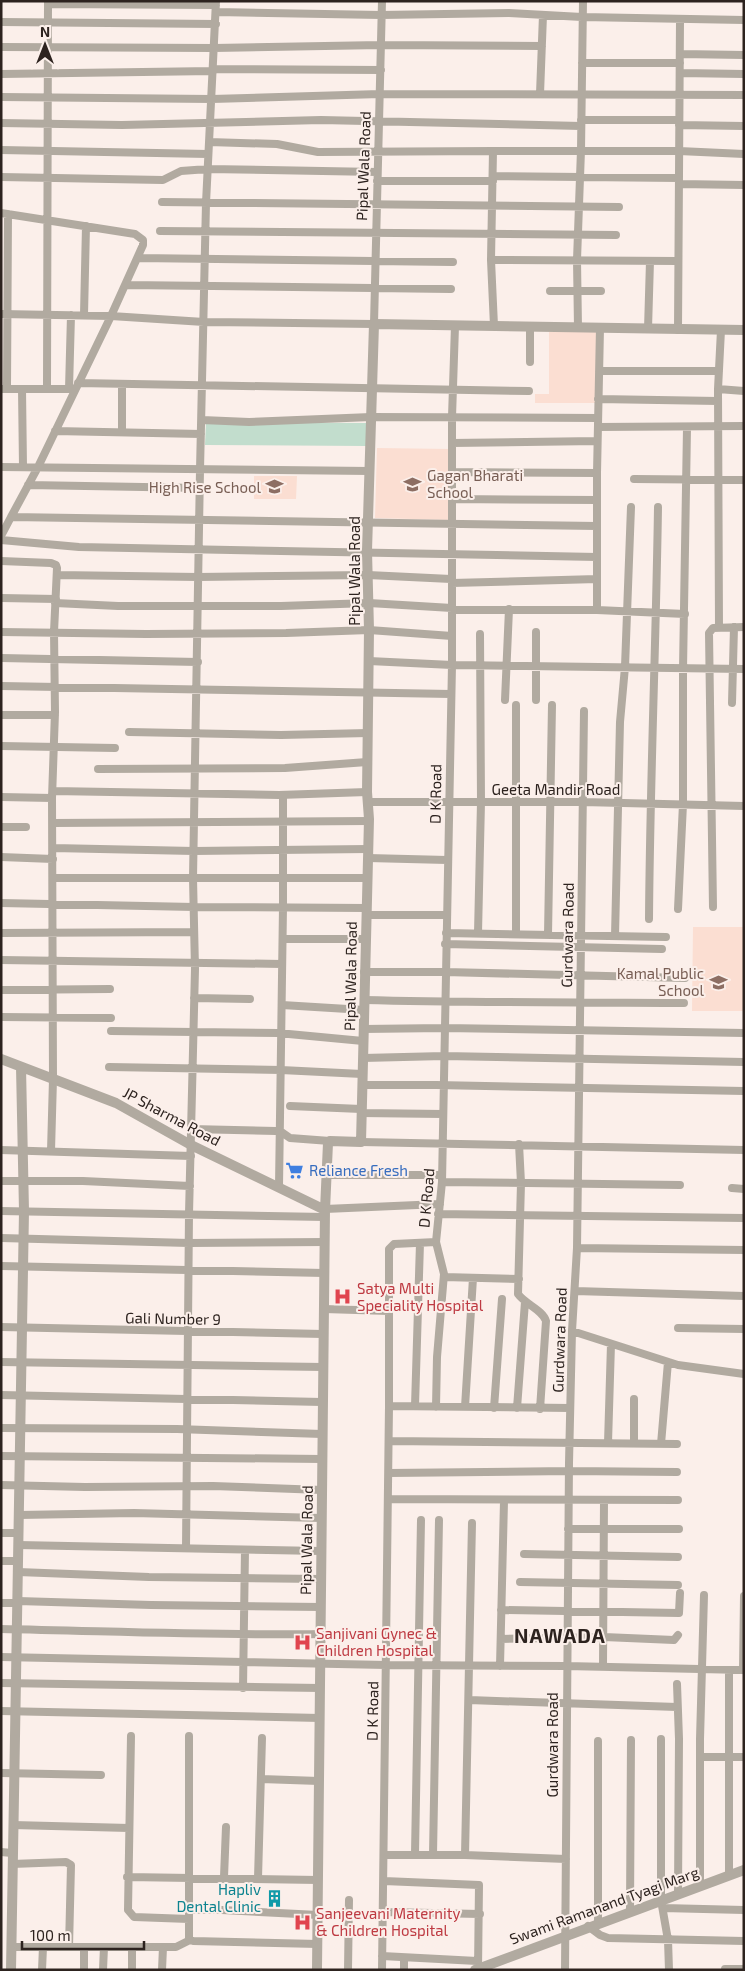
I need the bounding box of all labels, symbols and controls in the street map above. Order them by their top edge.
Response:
north arrow [20,20,70,70]
text: N [40,23,50,40]
street label: Pipal Wala Road [352,111,374,221]
place label: Gagan Bharati School [427,466,523,501]
school or university icon: Gagan Bharati School [403,474,423,494]
school or university icon: High Rise School [265,477,285,497]
place label: High Rise School [149,478,262,496]
street label: Pipal Wala Road [345,516,363,626]
street label: D K Road [425,764,445,824]
street label: Geeta Mandir Road [492,780,620,798]
street label: Gurdwara Road [557,882,577,988]
street label: Pipal Wala Road [340,921,360,1031]
place label: Kamal Public School [617,964,705,999]
school or university icon: Kamal Public School [708,972,728,992]
street label: JP Sharma Road [120,1083,224,1149]
supermarket icon: Reliance Fresh [285,1160,305,1180]
place label: Reliance Fresh [309,1161,408,1179]
street label: D K Road [414,1167,438,1229]
place label: Satya Multi Speciality Hospital [357,1279,484,1314]
hospital icon: Satya Multi Speciality Hospital [333,1287,353,1307]
street label: Gurdwara Road [548,1287,570,1393]
street label: Gali Number 9 [125,1308,221,1328]
street label: Pipal Wala Road [296,1485,316,1595]
district label: NAWADA [514,1623,606,1647]
place label: Sanjivani Gynec & Children Hospital [316,1624,437,1659]
hospital icon: Sanjivani Gynec & Children Hospital [292,1632,312,1652]
street label: D K Road [362,1681,382,1741]
street label: Gurdwara Road [543,1692,561,1798]
street label: Swami Ramanand Tyagi Marg [507,1862,702,1948]
place label: Hapliv Dental Clinic [176,1880,261,1915]
building icon: Hapliv Dental Clinic [265,1888,285,1908]
place label: Sanjeevani Maternity & Children Hospital [316,1904,460,1939]
hospital icon: Sanjeevani Maternity & Children Hospital [292,1912,312,1932]
scale bar [22,1918,145,1950]
text: 100 m [30,1926,71,1944]

